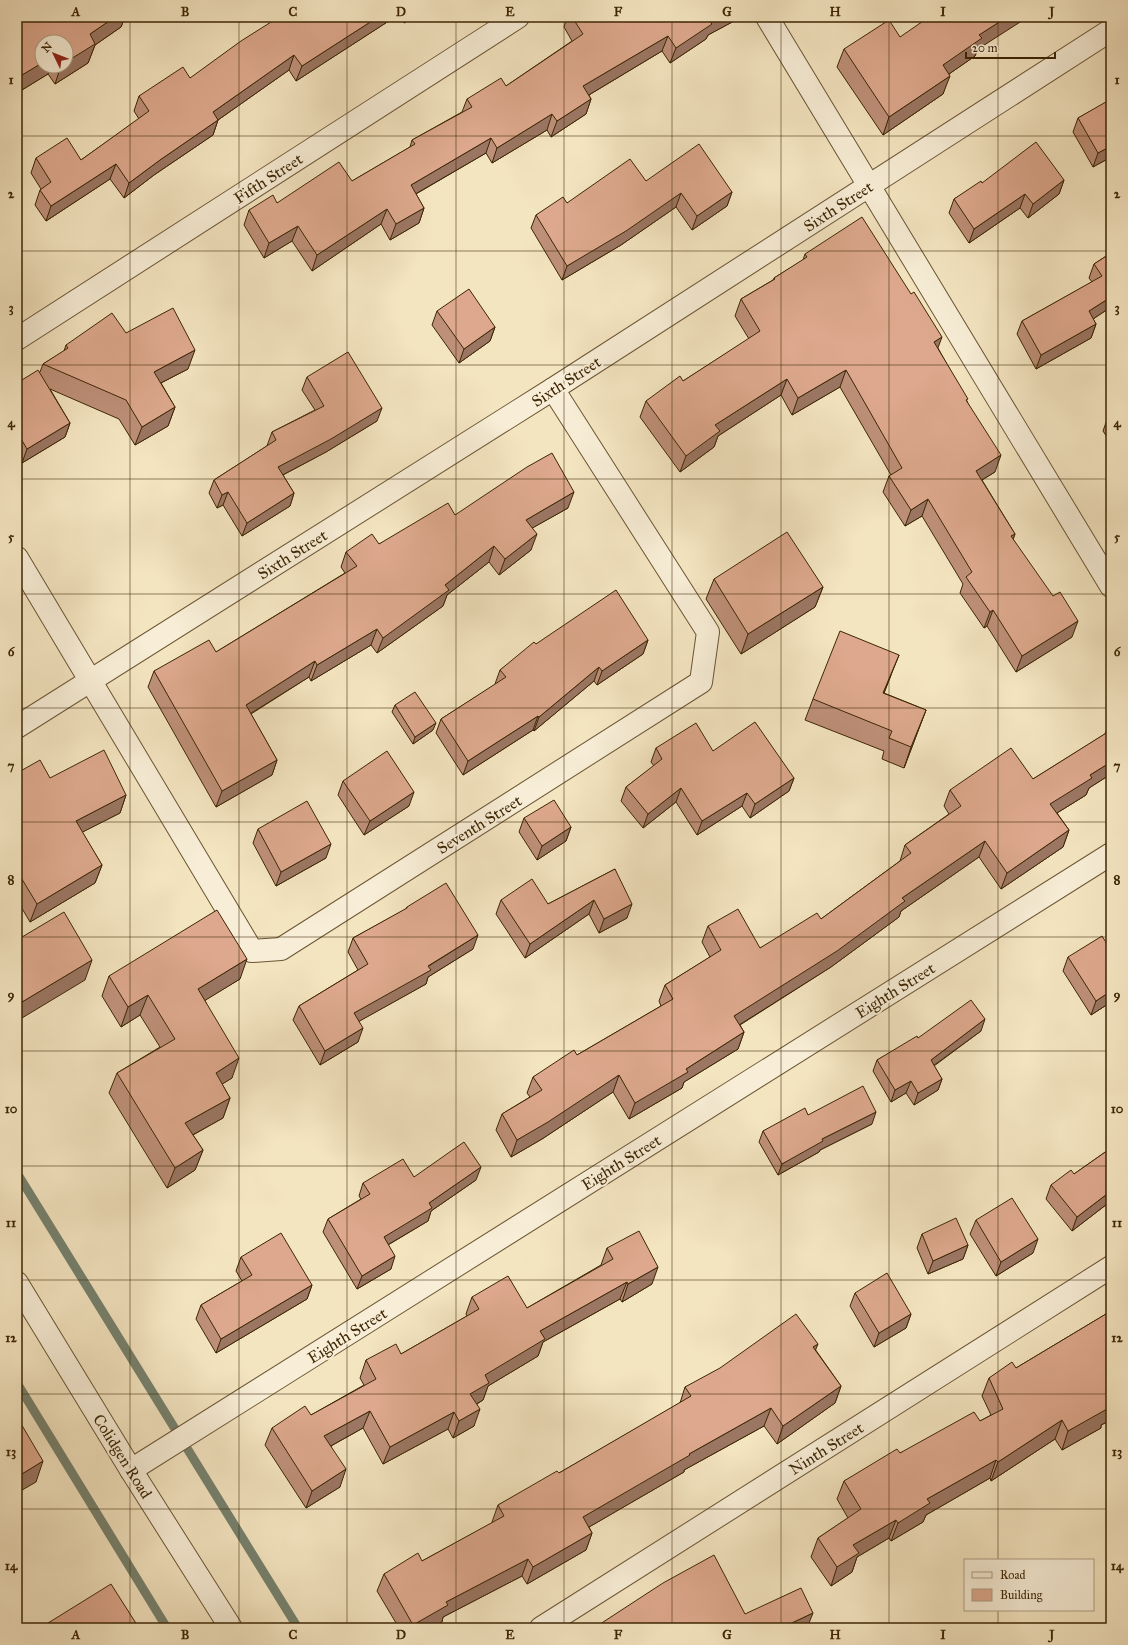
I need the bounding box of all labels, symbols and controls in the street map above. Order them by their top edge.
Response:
text: A [71,4,81,20]
text: B [181,4,190,20]
text: C [289,4,298,20]
text: D [396,4,406,20]
text: E [505,4,515,20]
text: F [614,4,623,20]
text: G [722,4,732,20]
text: H [829,4,841,20]
text: I [940,4,946,20]
text: J [1047,4,1055,20]
north arrow [34,34,74,74]
scale bar [966,34,1055,60]
text: N [39,39,55,55]
text: 20 m [972,41,998,55]
text: 1 [8,72,14,88]
text: 1 [1114,72,1120,88]
street label: Fifth Street [230,149,306,208]
street label: Sixth Street [800,177,877,236]
text: 2 [8,186,15,202]
text: 2 [1114,186,1121,202]
text: 3 [8,300,14,316]
text: 3 [1114,300,1120,316]
street label: Sixth Street [528,352,605,411]
text: 4 [7,415,15,431]
text: 4 [1113,415,1121,431]
street label: Sixth Street [254,525,331,583]
text: 5 [8,529,15,545]
text: 5 [1114,529,1121,545]
text: 6 [8,644,16,660]
text: 6 [1114,644,1122,660]
text: 7 [8,758,15,774]
text: 7 [1114,758,1121,774]
street label: Seventh Street [433,791,525,858]
text: 8 [8,872,15,888]
text: 8 [1114,872,1121,888]
street label: Eighth Street [852,958,939,1023]
text: 9 [8,987,15,1003]
text: 9 [1114,987,1121,1003]
text: 10 [5,1101,18,1117]
text: 10 [1111,1101,1124,1117]
street label: Eighth Street [578,1130,665,1195]
text: 11 [6,1215,16,1231]
text: 11 [1112,1215,1122,1231]
street label: Eighth Street [304,1303,391,1368]
text: 12 [5,1330,17,1346]
text: 12 [1111,1330,1123,1346]
street label: Colidgen Road [88,1411,156,1503]
street label: Ninth Street [786,1418,867,1479]
text: 13 [6,1444,16,1460]
text: 13 [1112,1444,1122,1460]
text: 14 [5,1558,18,1574]
text: 14 [1111,1558,1124,1574]
legend [964,1559,1094,1611]
text: Road [1000,1568,1026,1582]
text: Building [1000,1588,1043,1603]
text: A [71,1627,81,1643]
text: B [181,1627,190,1643]
text: C [289,1627,298,1643]
text: D [396,1627,406,1643]
text: E [505,1627,515,1643]
text: F [614,1627,623,1643]
text: G [722,1627,732,1643]
text: H [829,1627,841,1643]
text: I [940,1627,946,1643]
text: J [1047,1627,1055,1643]

